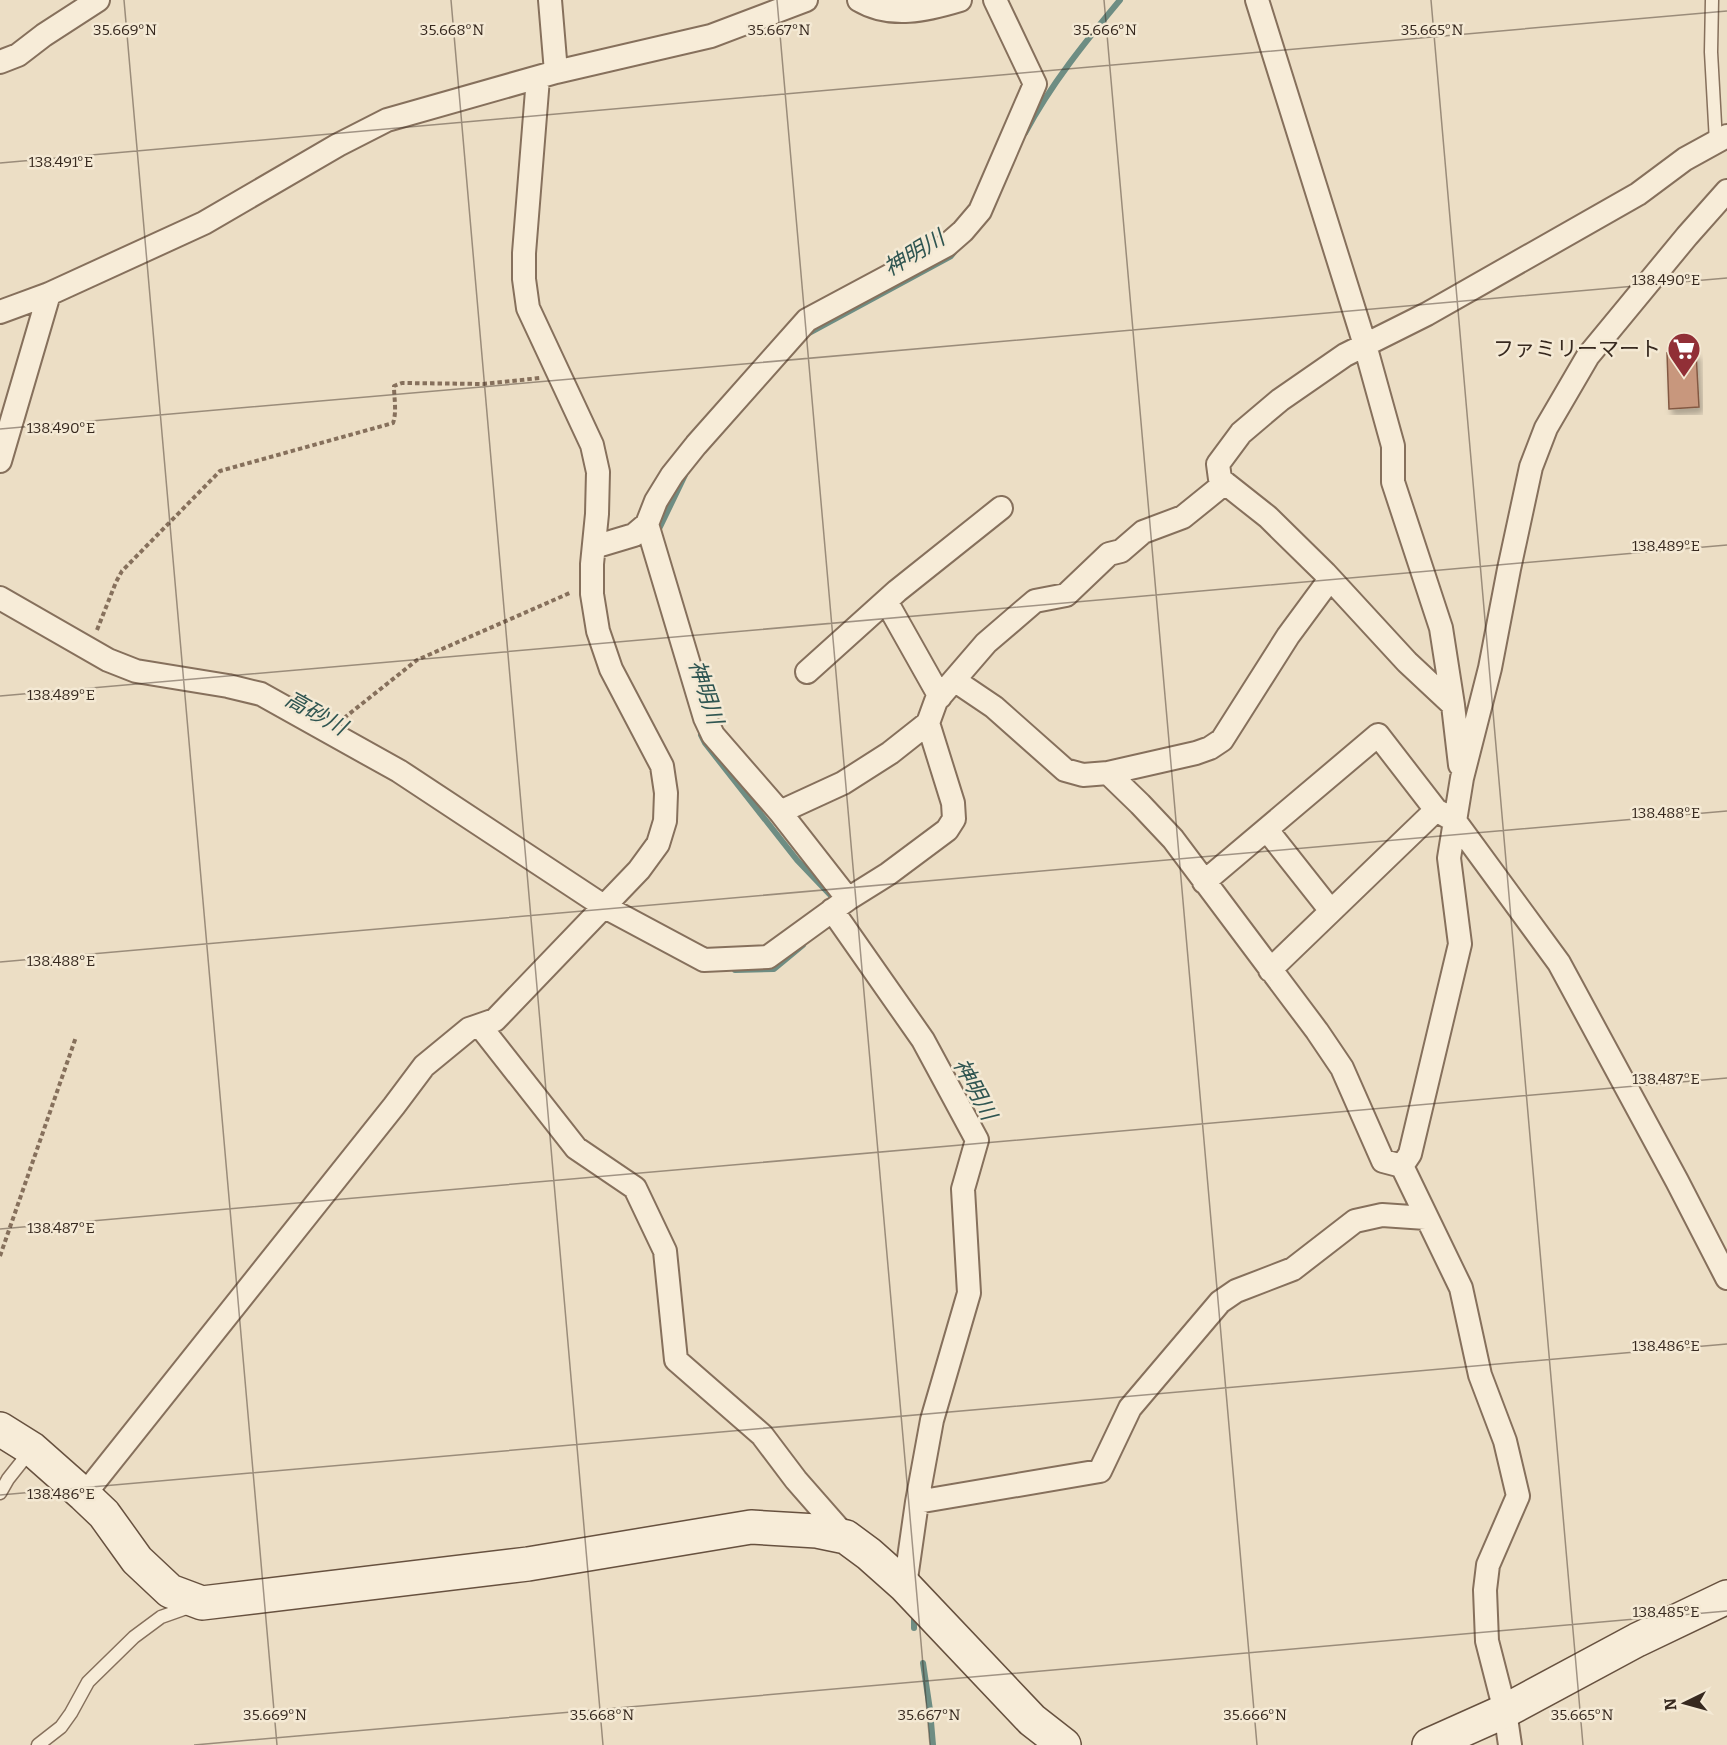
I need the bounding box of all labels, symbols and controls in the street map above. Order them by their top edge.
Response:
text: 35.669°N [93,21,157,39]
text: 35.668°N [420,21,484,39]
text: 35.667°N [748,21,811,39]
text: 35.666°N [1073,21,1137,39]
text: 35.665°N [1401,21,1463,39]
text: 138.491°E [29,153,93,171]
water label: 神明川 [879,223,951,282]
text: 138.490°E [1632,271,1700,289]
supermarket icon: ファミリーマート [1666,331,1702,378]
place label: ファミリーマート [1493,336,1661,362]
text: 138.490°E [27,419,95,437]
text: 138.489°E [1632,537,1700,555]
water label: 神明川 [683,656,730,729]
water label: 高砂川 [281,685,353,742]
text: 138.489°E [27,686,95,704]
text: 138.488°E [1632,804,1700,822]
text: 138.488°E [27,952,95,970]
water label: 神明川 [948,1054,1003,1126]
text: 138.487°E [1632,1070,1700,1088]
text: 138.487°E [27,1219,95,1237]
text: 138.486°E [1632,1337,1700,1355]
text: 138.486°E [27,1485,95,1503]
text: 138.485°E [1632,1603,1700,1621]
north arrow [1655,1673,1715,1733]
text: N [1661,1697,1681,1711]
text: 35.669°N [243,1706,307,1724]
text: 35.668°N [570,1706,634,1724]
text: 35.667°N [898,1706,961,1724]
text: 35.666°N [1223,1706,1287,1724]
text: 35.665°N [1551,1706,1613,1724]

